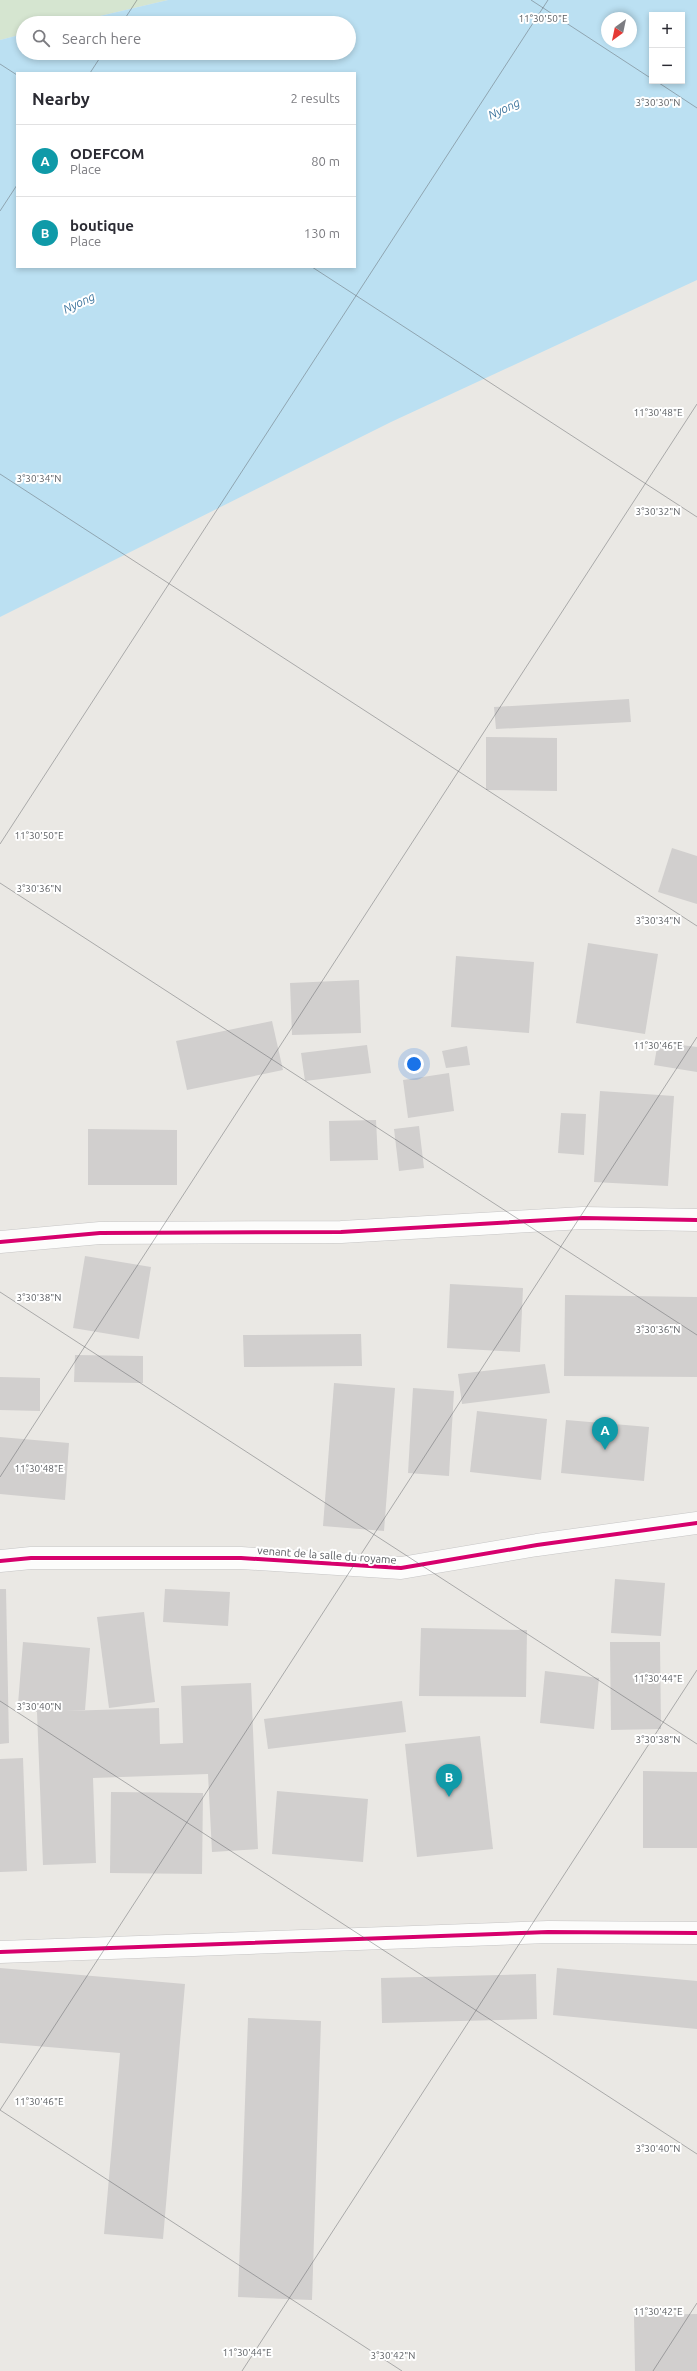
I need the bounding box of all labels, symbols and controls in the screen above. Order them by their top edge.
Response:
north arrow [601,12,637,48]
map controls [649,12,685,84]
button: + [649,12,685,48]
text: 11°30'50"E [518,13,568,24]
search box [16,16,356,60]
icon: search [30,27,52,49]
text: Search here [62,30,141,47]
button: − [649,48,685,84]
text: Nearby [32,89,90,108]
text: 2 results [290,91,340,105]
water label: Nyong [486,95,522,122]
text: 3°30'30"N [636,97,680,108]
text: ODEFCOM [70,145,144,162]
text: A [40,154,50,168]
text: 80 m [311,154,340,168]
text: Place [70,162,101,176]
text: boutique [70,217,134,234]
text: B [41,226,49,240]
text: 130 m [304,226,340,240]
text: Place [70,234,101,248]
water label: Nyong [61,289,97,316]
text: 11°30'48"E [633,407,683,418]
text: 3°30'34"N [17,473,61,484]
text: 3°30'32"N [636,506,680,517]
text: 11°30'50"E [14,830,64,841]
text: 3°30'36"N [17,883,61,894]
text: 3°30'34"N [636,915,680,926]
text: 11°30'46"E [633,1040,683,1051]
your location [404,1054,424,1074]
text: 3°30'38"N [17,1292,61,1303]
text: 3°30'36"N [636,1324,680,1335]
pin: A [592,1417,618,1450]
text: 11°30'48"E [14,1463,64,1474]
street label: venant de la salle du royame [257,1544,397,1566]
text: 11°30'44"E [633,1673,683,1684]
text: 3°30'40"N [17,1701,61,1712]
text: 3°30'38"N [636,1734,680,1745]
pin: B [436,1764,462,1797]
text: 11°30'46"E [14,2096,64,2107]
text: 3°30'40"N [636,2143,680,2154]
text: 11°30'42"E [633,2306,683,2317]
text: 11°30'44"E [222,2347,272,2358]
text: 3°30'42"N [371,2350,415,2361]

